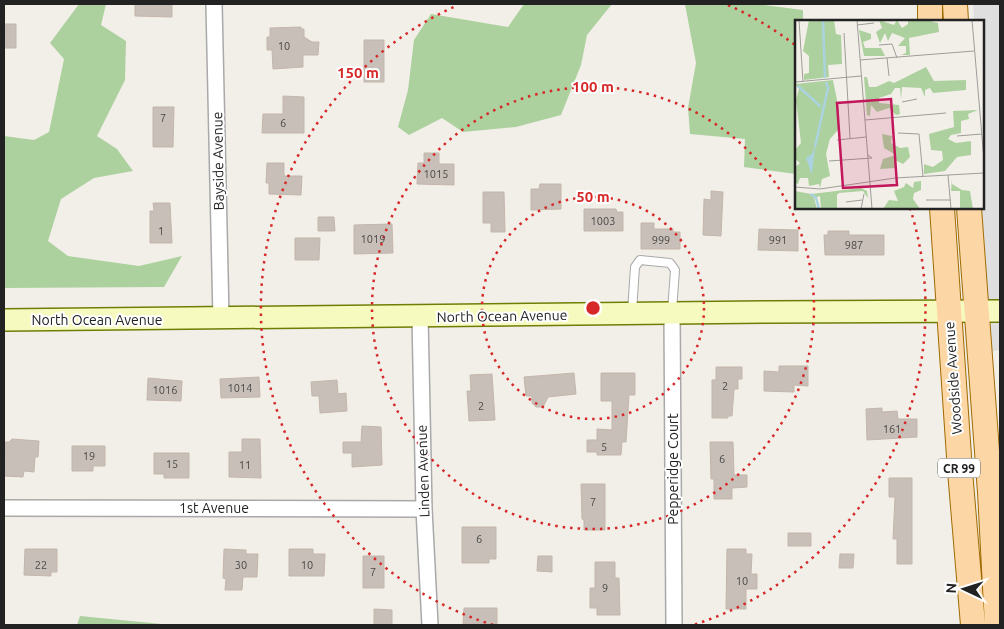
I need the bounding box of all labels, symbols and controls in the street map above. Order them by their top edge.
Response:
inset map [795,20,984,209]
house number: 10 [278,40,290,52]
text: 150 m [337,64,379,81]
text: 100 m [572,78,614,95]
house number: 7 [160,112,166,124]
street label: Bayside Avenue [209,112,227,210]
house number: 6 [280,117,286,129]
house number: 1015 [424,168,448,180]
text: 50 m [576,188,610,205]
house number: 1003 [591,215,615,227]
house number: 1 [158,225,164,237]
house number: 1019 [361,233,385,245]
house number: 999 [652,234,670,246]
house number: 991 [769,234,787,246]
house number: 987 [845,239,863,251]
centre of rings [584,299,602,317]
street label: North Ocean Avenue [436,307,568,325]
street label: North Ocean Avenue [32,312,162,328]
street label: Woodside Avenue [941,321,965,435]
house number: 2 [722,380,728,392]
house number: 1014 [228,382,252,394]
house number: 1016 [153,384,177,396]
house number: 2 [478,400,484,412]
street label: Pepperidge Court [665,413,681,525]
house number: 161 [883,423,901,435]
street label: Linden Avenue [413,424,433,518]
house number: 5 [601,441,607,453]
house number: 19 [83,450,95,462]
house number: 6 [719,453,725,465]
house number: 15 [166,458,178,470]
road number: CR 99 [938,458,980,478]
house number: 11 [239,459,251,471]
house number: 7 [590,496,596,508]
street label: 1st Avenue [179,500,249,516]
house number: 6 [476,533,482,545]
house number: 22 [35,559,47,571]
house number: 30 [235,559,247,571]
house number: 10 [301,559,313,571]
north arrow [939,564,989,614]
house number: 7 [370,566,376,578]
house number: 10 [736,575,748,587]
house number: 9 [602,582,608,594]
text: N [943,582,959,594]

